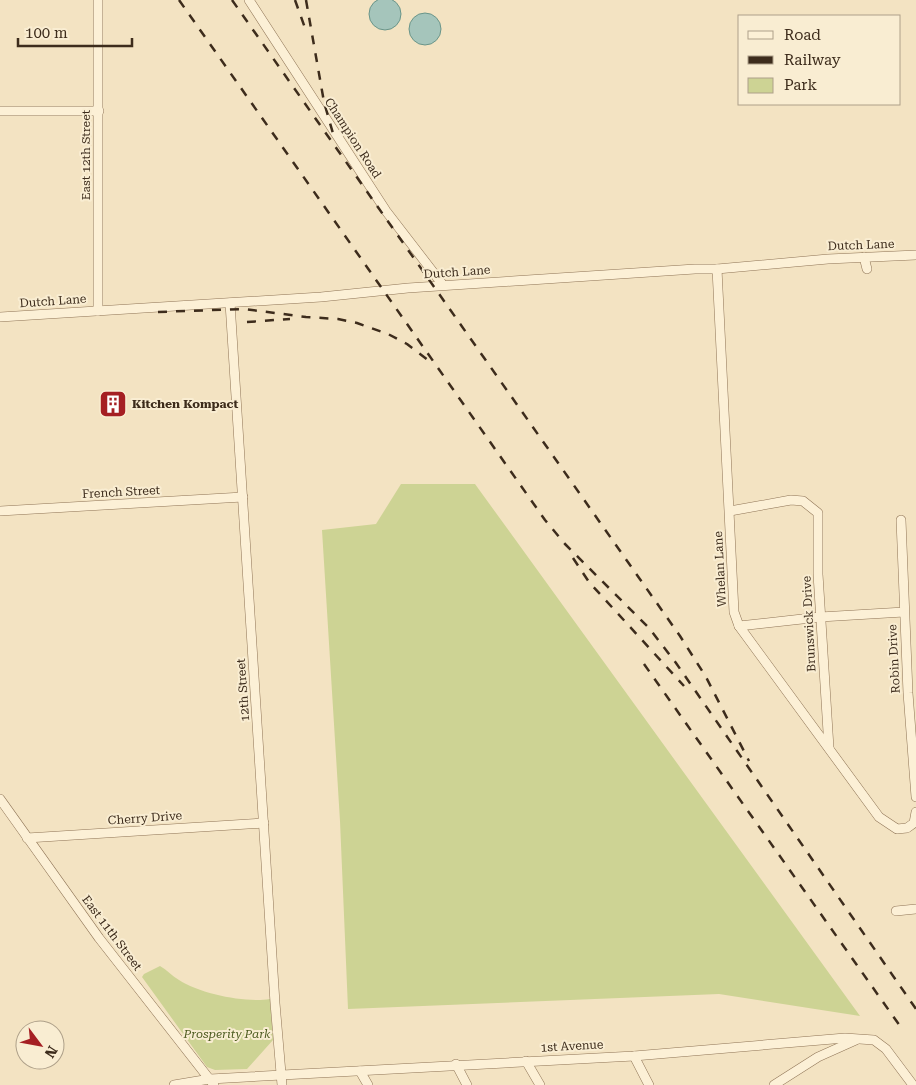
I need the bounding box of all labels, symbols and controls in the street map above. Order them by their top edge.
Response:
scale bar [18,15,131,47]
legend [738,15,901,105]
text: 100 m [25,24,68,42]
text: Road [784,26,821,44]
text: Railway [784,51,841,69]
text: Park [784,76,818,94]
street label: Champion Road [322,95,384,181]
street label: East 12th Street [79,109,93,200]
street label: Dutch Lane [827,237,895,253]
street label: Dutch Lane [423,263,491,281]
street label: Dutch Lane [19,292,87,310]
building icon: Kitchen Kompact [98,389,128,419]
place label: Kitchen Kompact [132,397,239,411]
street label: French Street [82,483,161,501]
street label: Whelan Lane [711,530,729,607]
street label: Brunswick Drive [799,575,819,672]
street label: Robin Drive [885,624,903,694]
street label: 12th Street [234,658,252,722]
street label: Cherry Drive [107,808,183,828]
street label: East 11th Street [79,893,145,974]
north arrow [15,1020,65,1070]
park label: Prosperity Park [182,1027,271,1041]
street label: 1st Avenue [540,1037,604,1055]
text: N [41,1043,61,1061]

